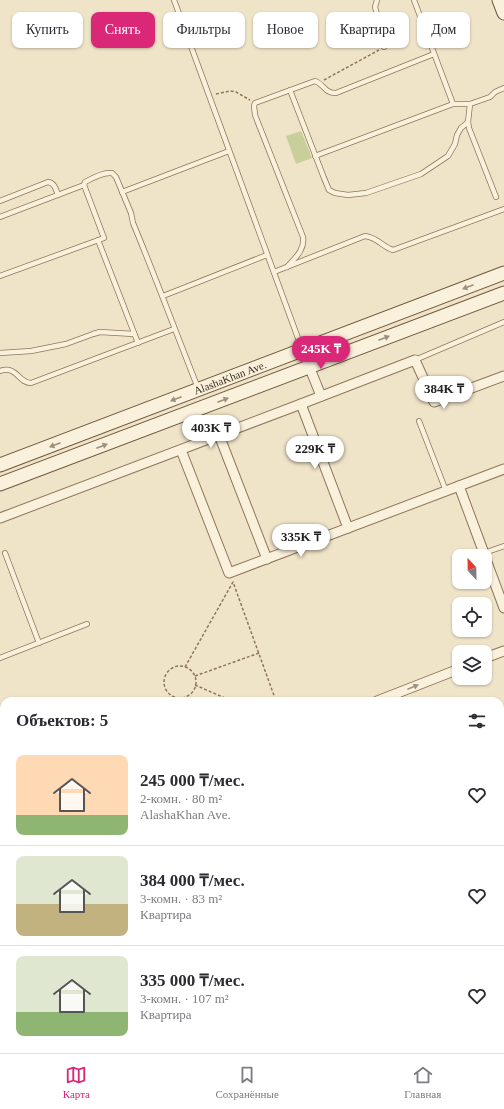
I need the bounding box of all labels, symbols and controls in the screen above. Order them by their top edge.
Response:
chip: Купить [12,12,83,48]
chip: Снять [91,12,155,48]
chip: Фильтры [163,12,245,48]
chip: Новое [253,12,318,48]
chip: Квартира [326,12,409,48]
chip: Дом [417,12,470,48]
one-way arrow [461,285,473,291]
one-way arrow [379,335,391,341]
pin: 245K ₸ [288,336,354,370]
text: 245K ₸ [301,341,341,356]
street label: AlashaKhan Ave. [192,358,268,397]
pin: 384K ₸ [411,376,477,410]
text: 384K ₸ [424,381,464,396]
one-way arrow [170,396,182,402]
one-way arrow [218,396,230,402]
pin: 403K ₸ [178,415,244,449]
text: 403K ₸ [191,420,231,435]
pin: 229K ₸ [282,436,348,470]
text: 229K ₸ [295,441,335,456]
one-way arrow [48,442,60,448]
one-way arrow [96,442,108,448]
pin: 335K ₸ [268,524,334,558]
text: 335K ₸ [281,529,321,544]
north arrow [452,549,492,589]
map controls [452,549,492,685]
button: locate [452,597,492,637]
button: layers [452,645,492,685]
one-way arrow [407,683,419,689]
icon: filters [466,710,488,732]
text: Объектов: 5 [16,711,108,730]
icon: home [48,771,96,819]
text: 245 000 ₸/мес. [140,771,245,790]
icon: heart [466,784,488,806]
text: 2-комн. · 80 m² [140,791,222,806]
text: AlashaKhan Ave. [140,807,231,822]
text: 384 000 ₸/мес. [140,871,245,890]
icon: home [48,872,96,920]
icon: heart [466,885,488,907]
text: 3-комн. · 83 m² [140,891,222,906]
text: Квартира [140,907,192,922]
text: 335 000 ₸/мес. [140,971,245,990]
icon: home [48,972,96,1020]
icon: heart [466,985,488,1007]
text: 3-комн. · 107 m² [140,991,229,1006]
text: Квартира [140,1007,192,1022]
tab: Карта [63,1064,90,1100]
tab: Сохранённые [216,1064,279,1100]
tab: Главная [404,1064,441,1100]

